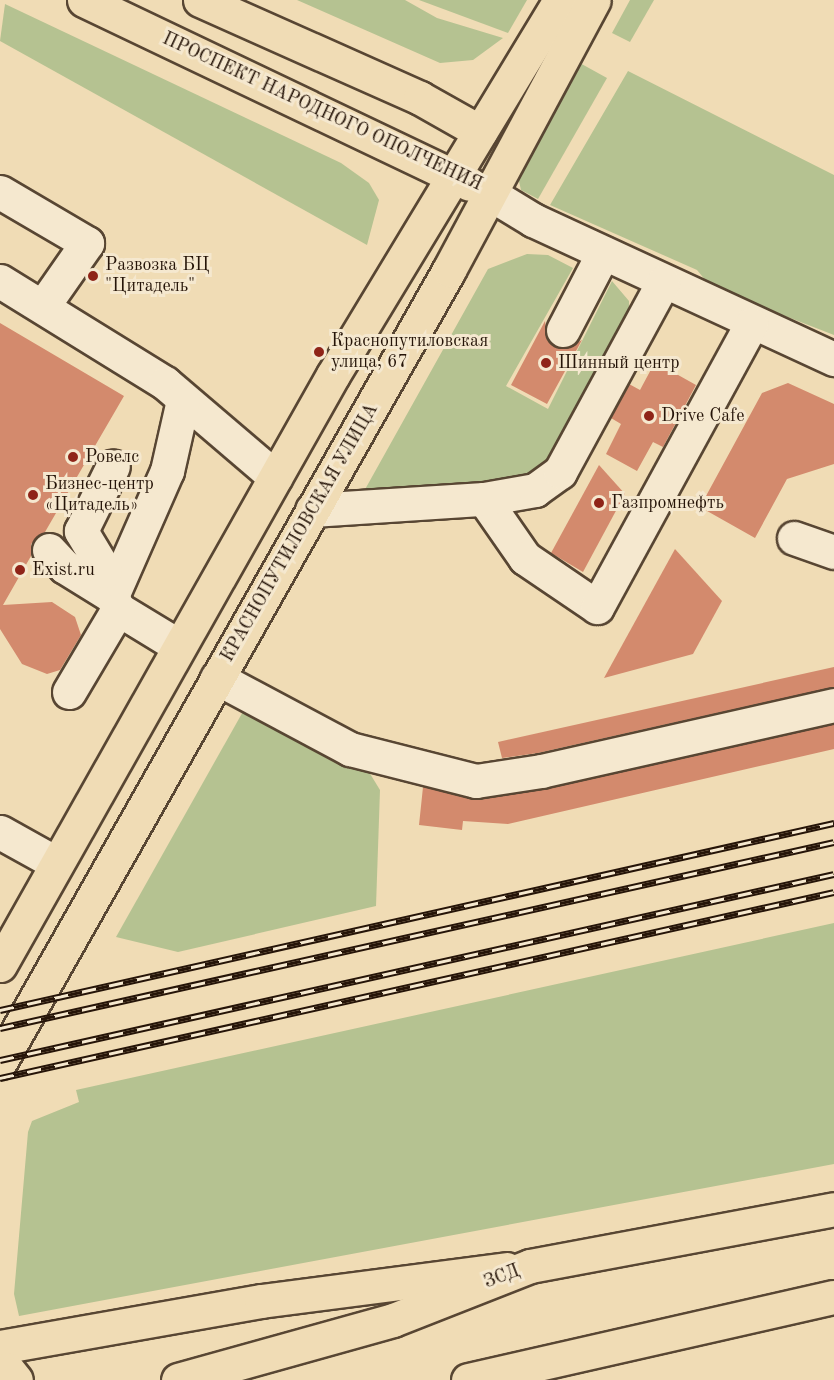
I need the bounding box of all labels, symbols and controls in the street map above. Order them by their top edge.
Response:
street label: ПРОСПЕКТ НАРОДНОГО ОПОЛЧЕНИЯ [159,28,485,196]
place label: Развозка БЦ "Цитадель" [105,255,209,298]
marker: Развозка БЦ "Цитадель" [86,269,100,283]
place label: Краснопутиловская улица, 67 [331,331,488,374]
marker: Краснопутиловская улица, 67 [312,345,326,359]
place label: Шинный центр [558,352,680,374]
marker: Шинный центр [539,356,553,370]
street label: КРАСНОПУТИЛОВСКАЯ УЛИЦА [217,400,383,666]
place label: Drive Cafe [661,405,744,427]
marker: Drive Cafe [642,409,656,423]
place label: Ровелс [85,446,139,468]
marker: Ровелс [66,450,80,464]
place label: Бизнес-центр «Цитадель» [45,474,154,516]
marker: Бизнес-центр «Цитадель» [26,488,40,502]
place label: Газпромнефть [611,492,724,514]
marker: Газпромнефть [592,496,606,510]
place label: Exist.ru [32,559,95,581]
marker: Exist.ru [13,563,27,577]
street label: ЗСД [481,1260,523,1294]

